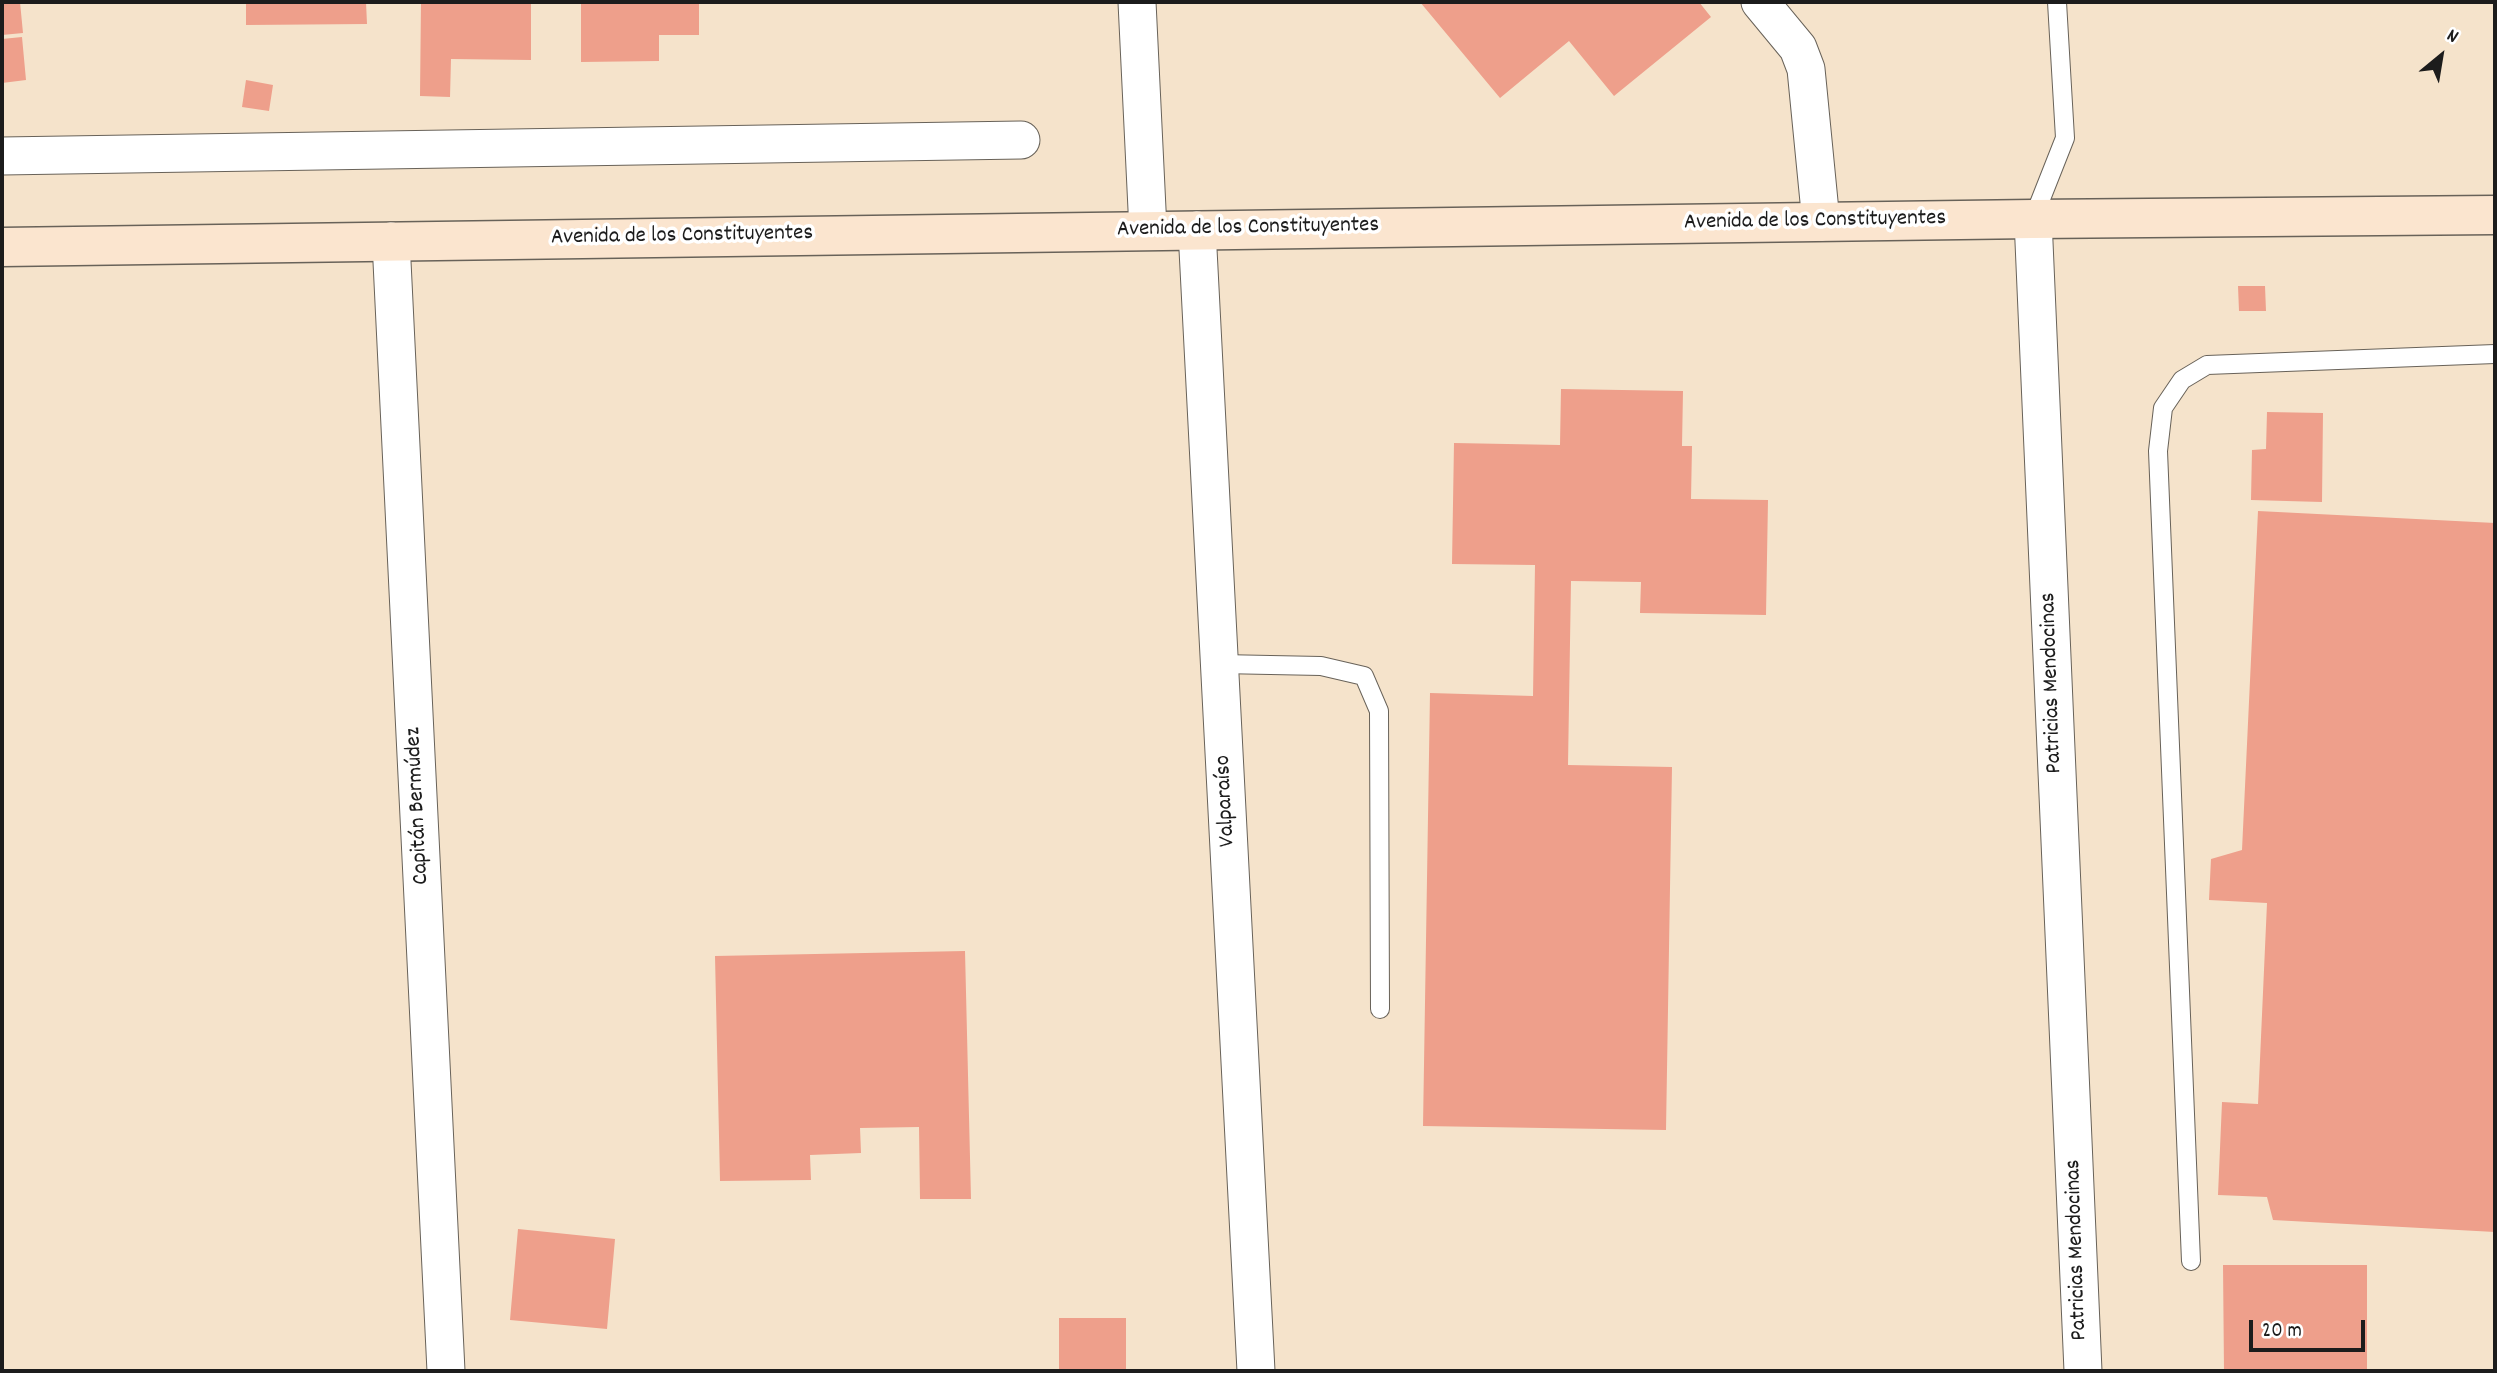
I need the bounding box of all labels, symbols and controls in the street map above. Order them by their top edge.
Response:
north arrow [2406,21,2476,91]
text: N [2441,23,2463,51]
street label: Avenida de los Constituyentes [1684,206,1946,238]
street label: Avenida de los Constituyentes [1117,213,1379,245]
street label: Avenida de los Constituyentes [551,221,813,253]
street label: Patricias Mendocinas [2036,592,2070,774]
street label: Capitán Bermúdez [401,727,437,885]
street label: Valparaíso [1211,754,1243,848]
street label: Patricias Mendocinas [2061,1159,2095,1341]
scale bar [2252,1306,2368,1350]
text: 20 m [2262,1317,2302,1347]

